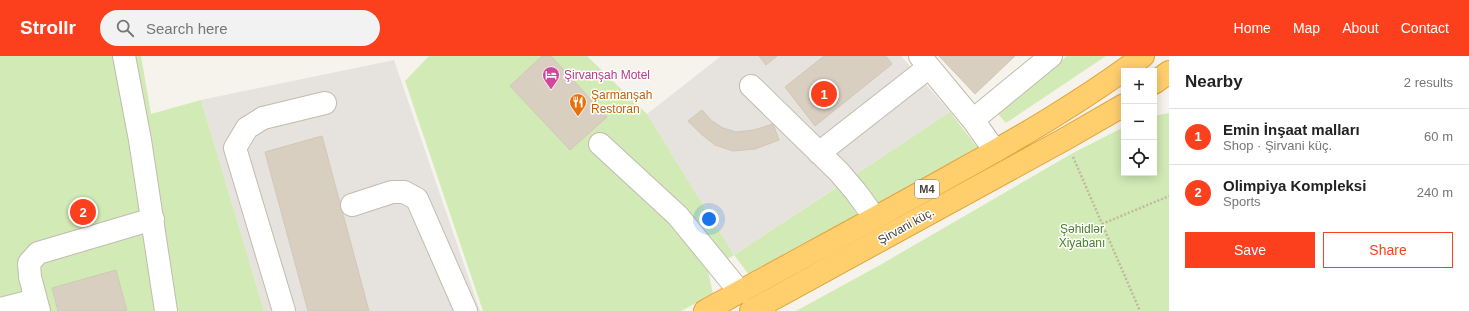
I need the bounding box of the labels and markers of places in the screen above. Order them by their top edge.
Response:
hotel icon: Şirvanşah Motel [541,65,561,90]
place label: Şirvanşah Motel [564,68,650,82]
pin: 1 [811,79,837,109]
place label: Şarmanşah Restoran [591,88,652,116]
restaurant icon: Şarmanşah Restoran [568,92,588,117]
pin: 2 [70,197,96,227]

